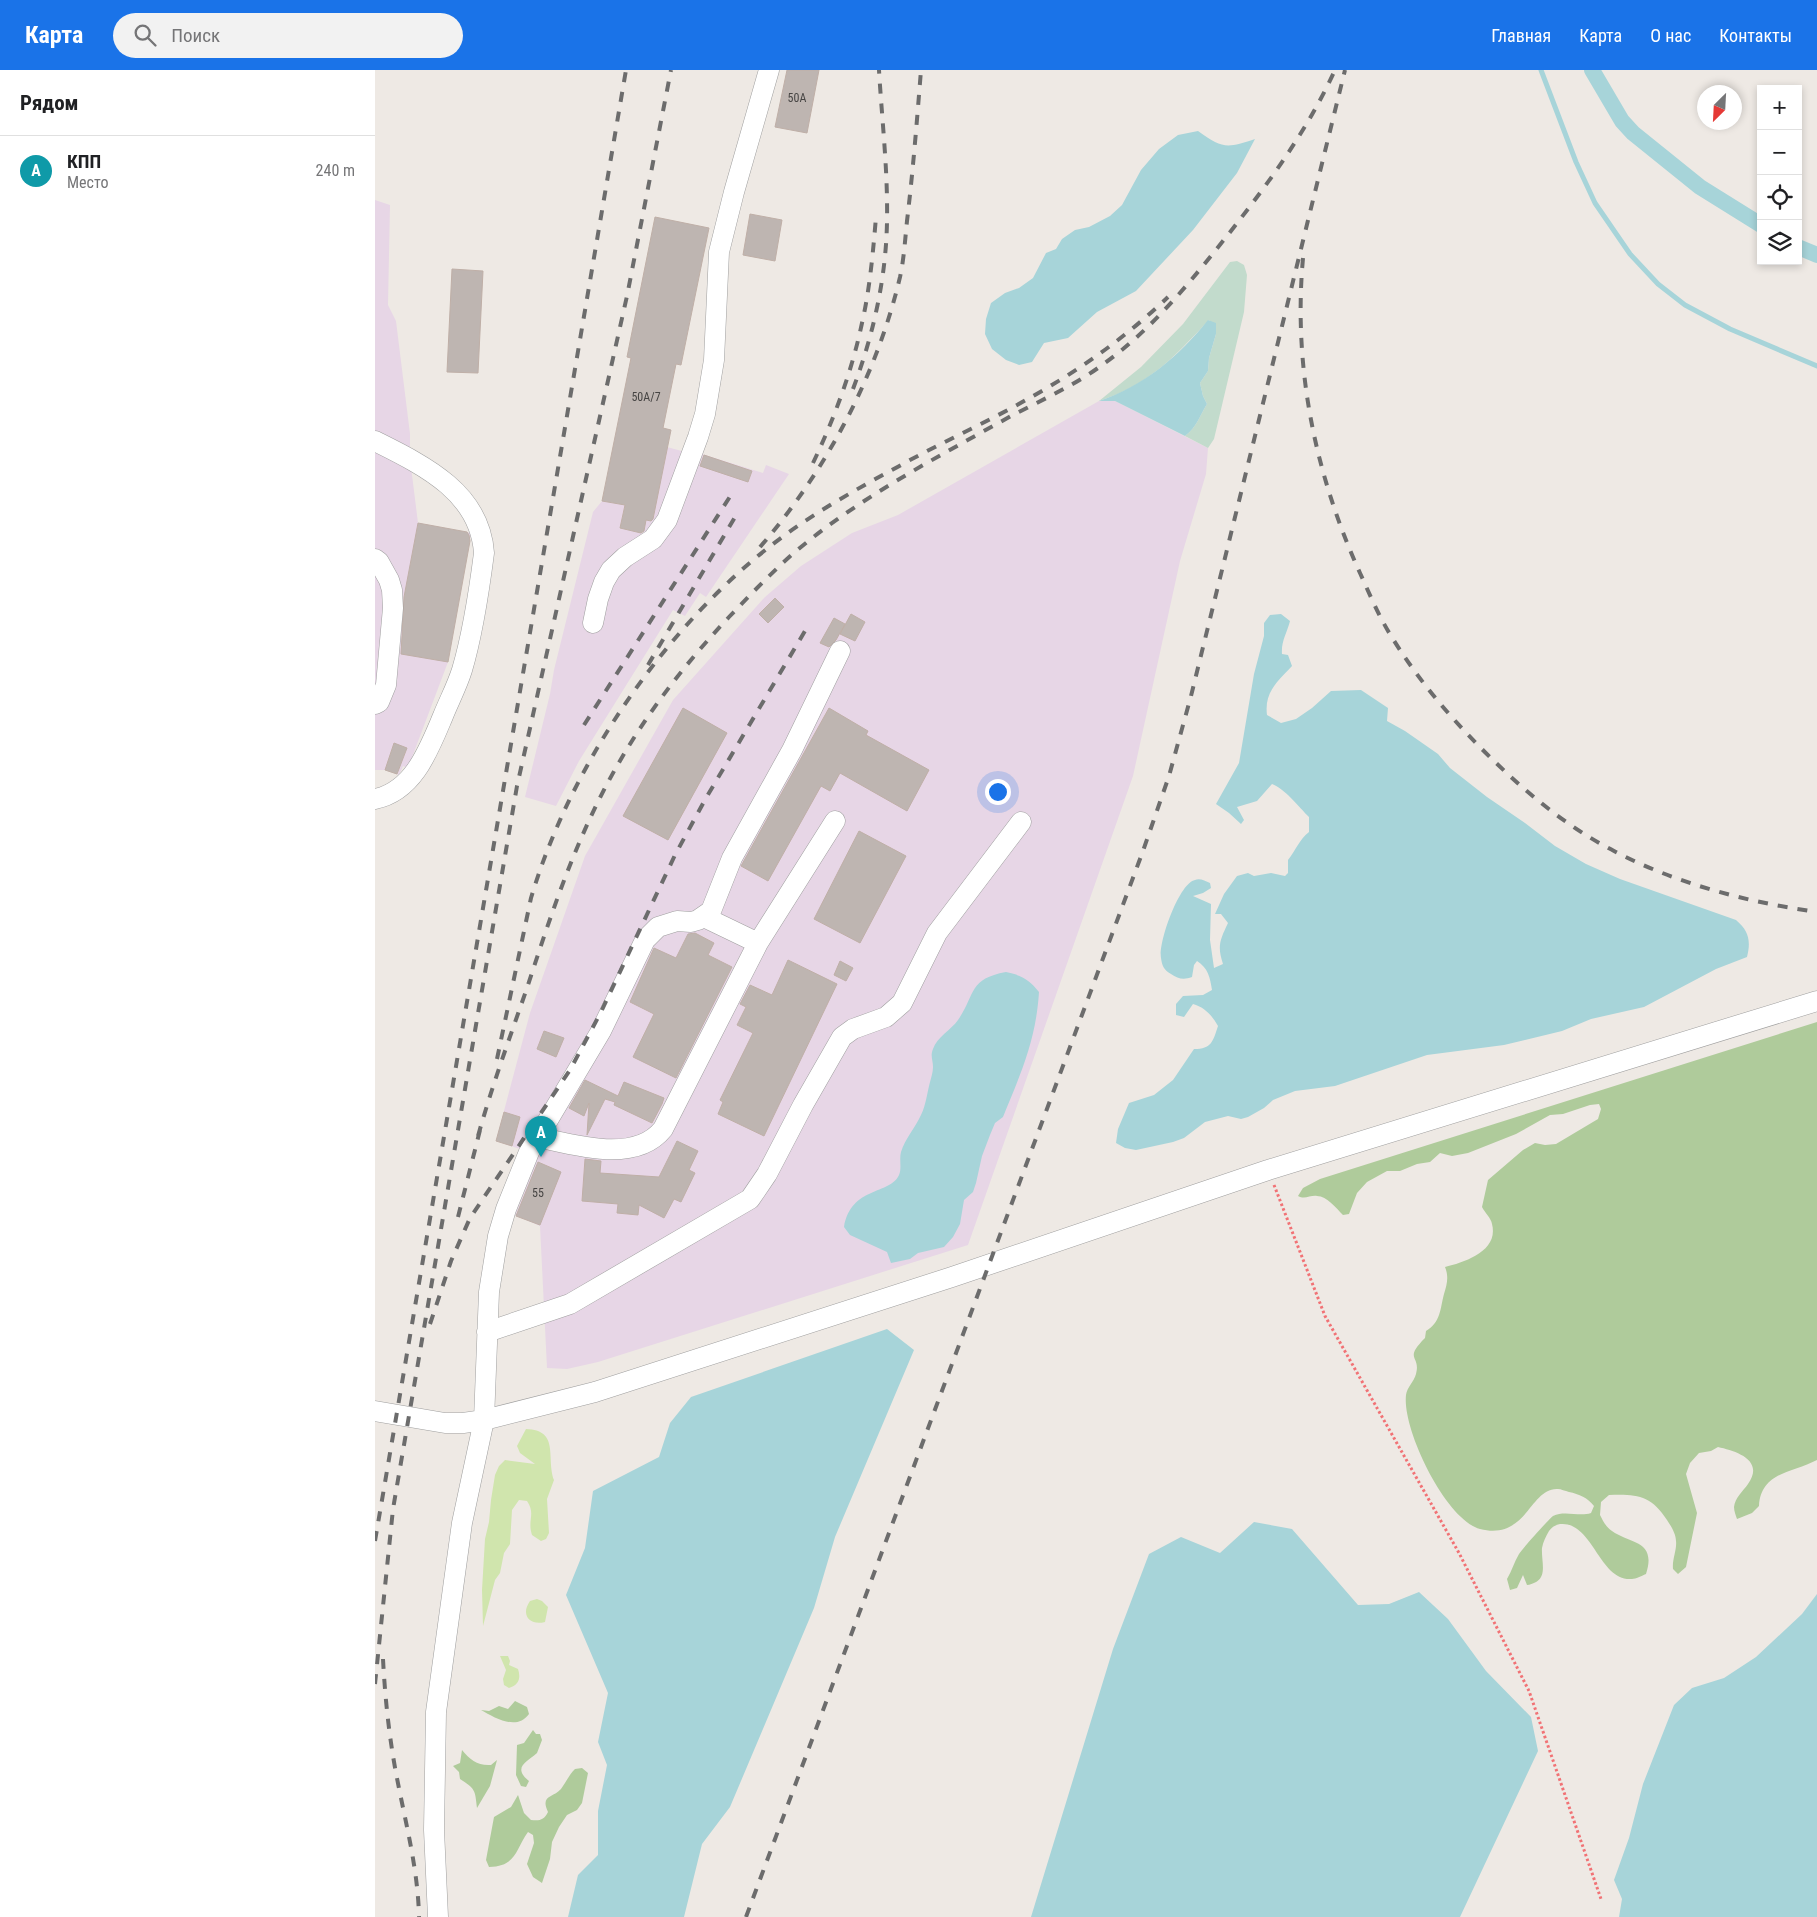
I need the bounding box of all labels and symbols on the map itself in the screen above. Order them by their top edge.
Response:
north arrow [1697,85,1742,130]
house number: 50А [788,91,806,105]
house number: 50А/7 [631,390,661,404]
your location [985,779,1011,805]
pin: A [525,1116,557,1157]
house number: 55 [532,1186,544,1200]

